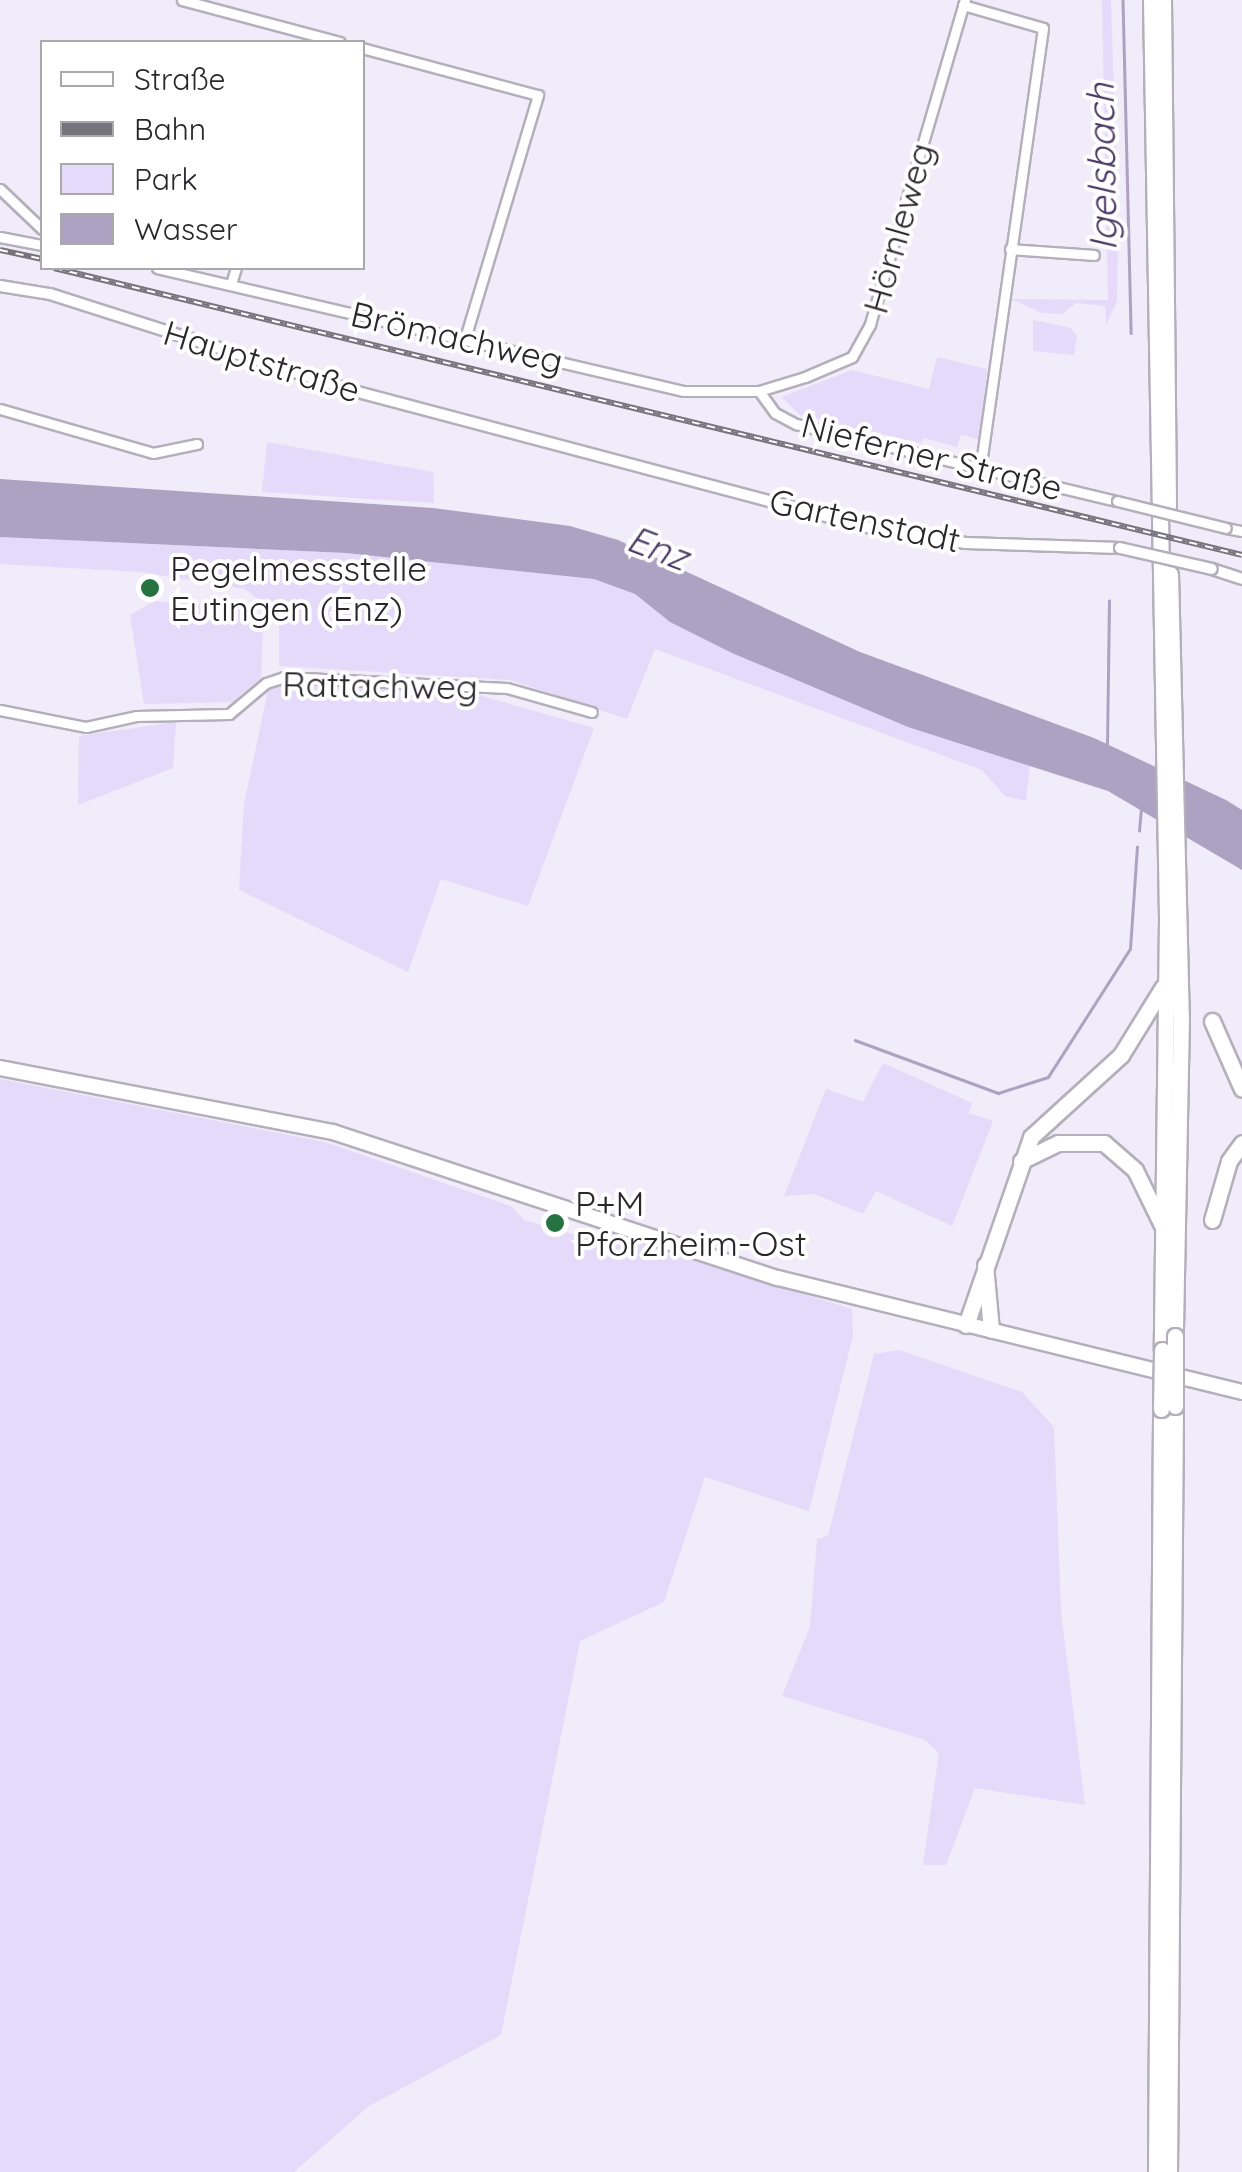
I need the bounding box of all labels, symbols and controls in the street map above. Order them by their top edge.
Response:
legend [40,40,365,270]
text: Straße [134,60,226,98]
water label: Igelsbach [1078,83,1126,251]
text: Bahn [134,110,206,148]
street label: Hörnleweg [854,138,942,318]
text: Park [134,160,198,198]
text: Wasser [134,210,238,248]
street label: Brömachweg [347,292,567,382]
street label: Hauptstraße [159,311,365,411]
street label: Nieferner Straße [797,403,1067,509]
street label: Gartenstadt [766,479,964,561]
water label: Enz [621,516,695,580]
place label: Pegelmessstelle Eutingen (Enz) [170,547,427,629]
marker: Pegelmessstelle Eutingen (Enz) [139,577,161,599]
street label: Rattachweg [282,662,478,708]
place label: P+M Pforzheim-Ost [575,1182,807,1264]
marker: P+M Pforzheim-Ost [544,1212,566,1234]

